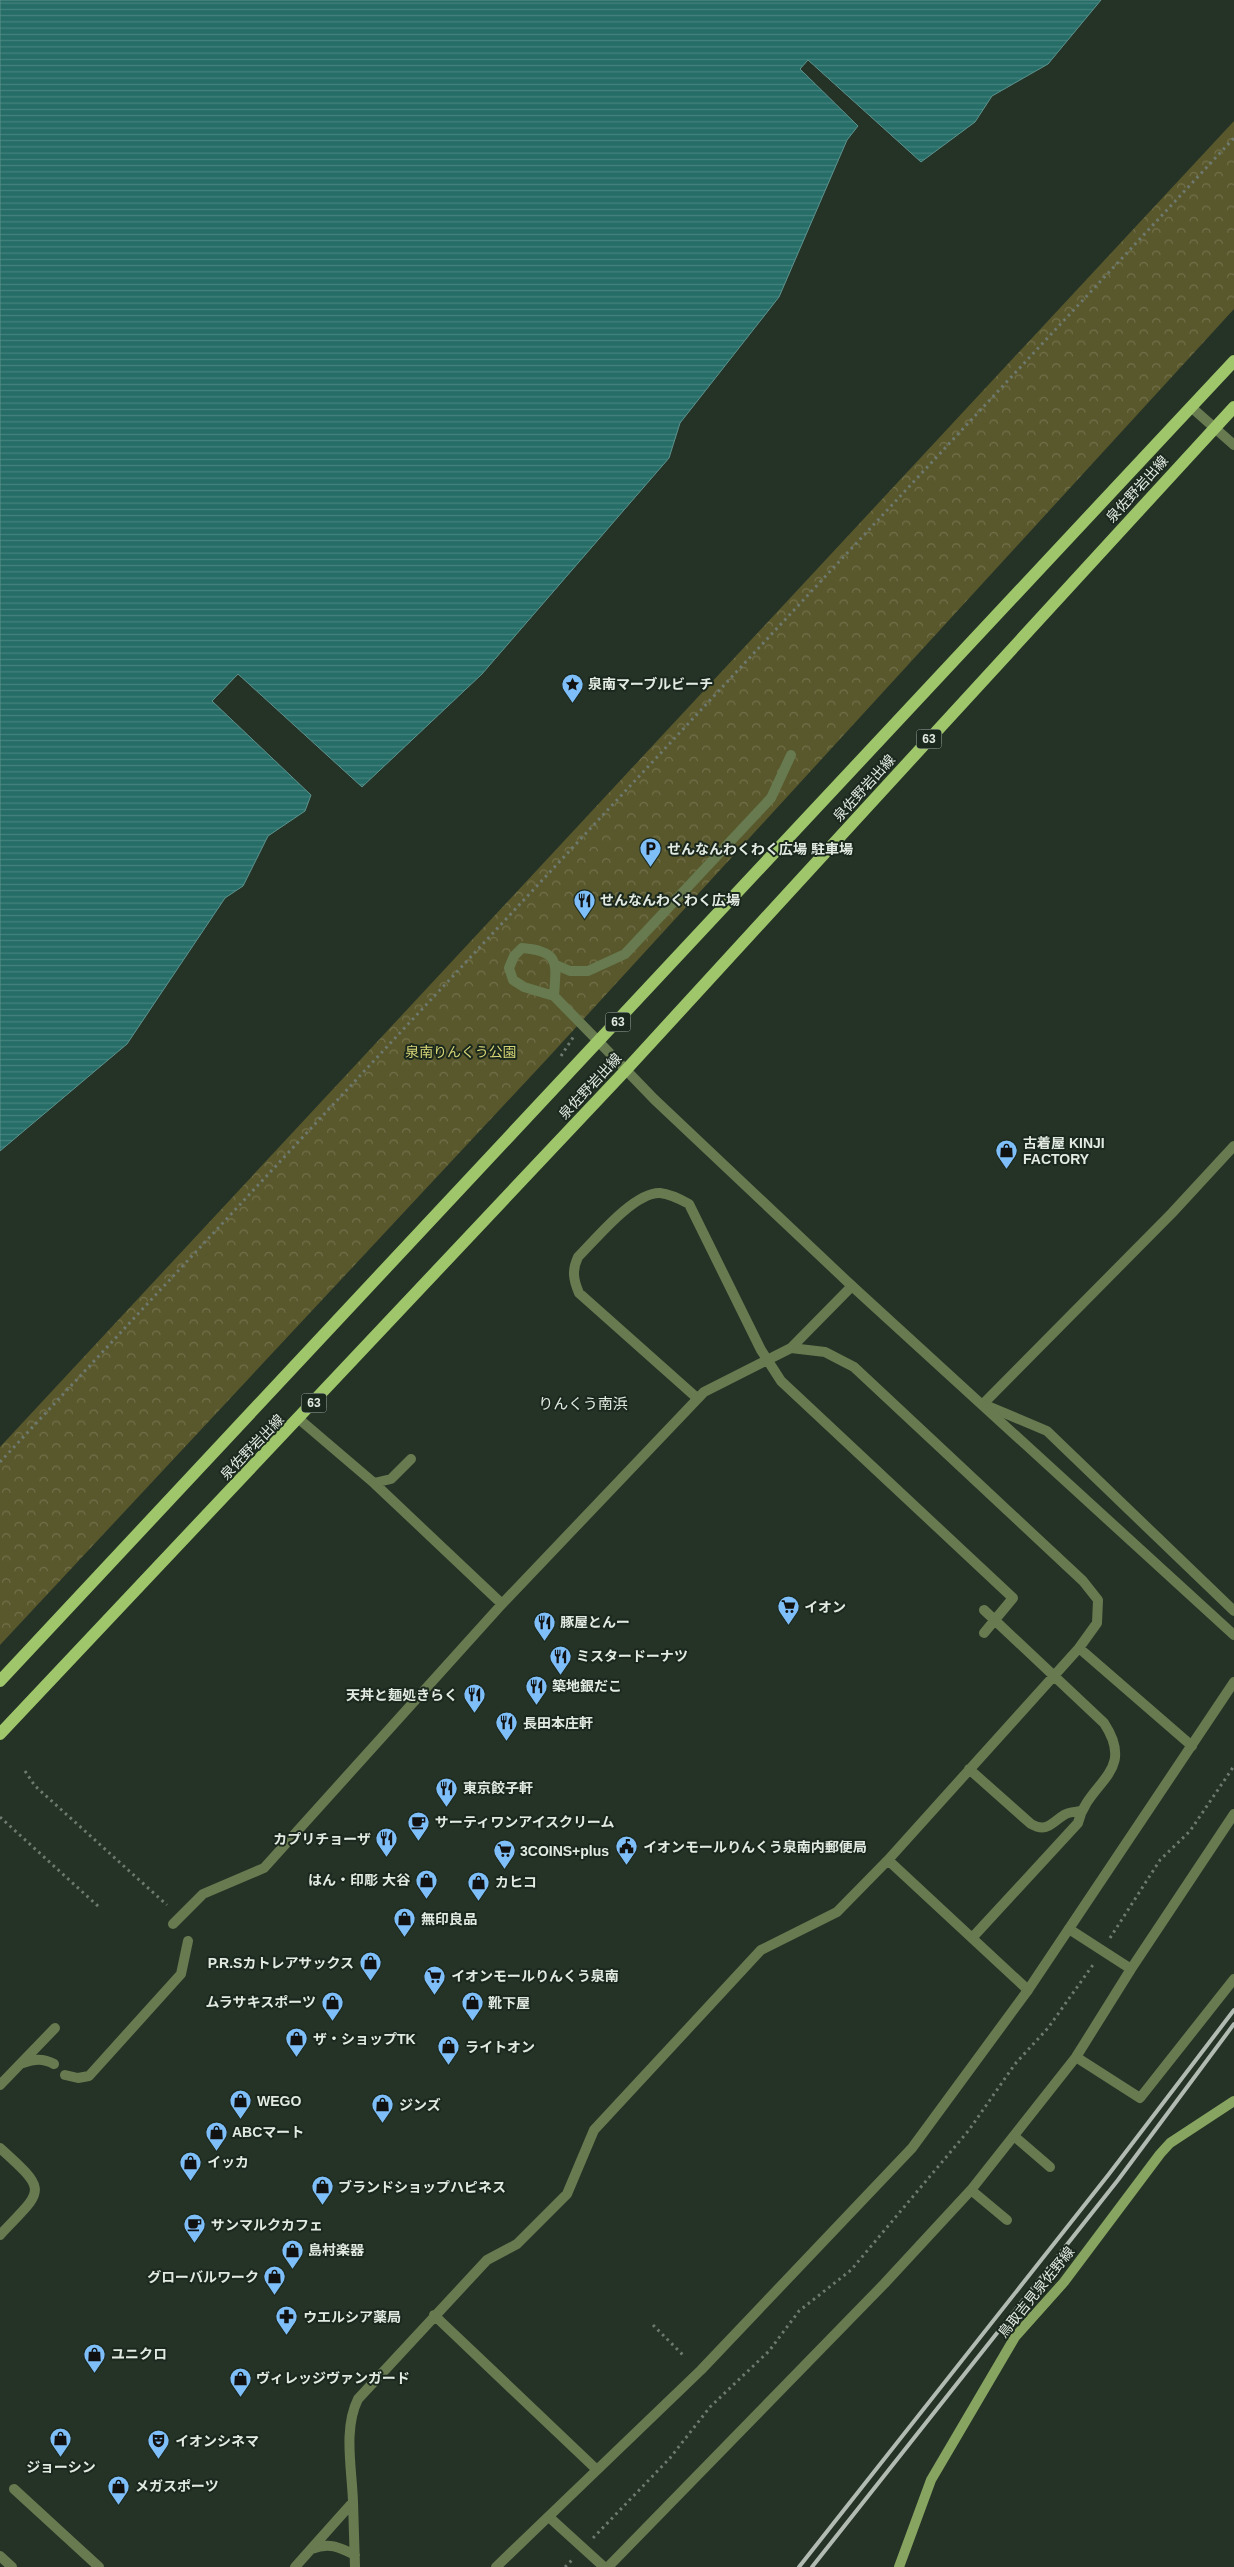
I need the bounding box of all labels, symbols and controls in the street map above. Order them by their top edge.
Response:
street label: 泉佐野岩出線 [1103,452,1171,526]
place icon: 泉南マーブルビーチ [560,672,584,703]
place label: 泉南マーブルビーチ [588,676,713,692]
road number: 63 [916,730,942,749]
street label: 泉佐野岩出線 [830,751,898,825]
parking icon: せんなんわくわく広場 駐車場 [639,837,663,868]
place label: せんなんわくわく広場 駐車場 [667,841,853,857]
restaurant icon: せんなんわくわく広場 [572,888,596,919]
place label: せんなんわくわく広場 [600,892,740,908]
road number: 63 [606,1012,630,1032]
park label: 泉南りんくう公園 [405,1044,517,1060]
street label: 泉佐野岩出線 [556,1050,624,1122]
place label: 古着屋 KINJI FACTORY [1023,1135,1105,1167]
shop icon: 古着屋 KINJI FACTORY [995,1139,1019,1170]
road number: 63 [302,1394,326,1412]
district label: りんくう南浜 [538,1395,628,1412]
street label: 泉佐野岩出線 [217,1411,287,1483]
supermarket icon: イオン [776,1595,800,1626]
place label: イオン [804,1599,846,1615]
restaurant icon: 豚屋とんー [532,1610,556,1641]
place label: 豚屋とんー [560,1614,630,1630]
restaurant icon: ミスタードーナツ [548,1644,572,1675]
place label: ミスタードーナツ [576,1648,688,1664]
restaurant icon: 築地銀だこ [524,1674,548,1705]
place label: 築地銀だこ [552,1678,622,1694]
restaurant icon: 天丼と麺処きらく [462,1683,486,1714]
place label: 天丼と麺処きらく [346,1687,458,1703]
restaurant icon: 長田本庄軒 [495,1711,519,1742]
place label: 長田本庄軒 [523,1715,593,1731]
restaurant icon: 東京餃子軒 [435,1776,459,1807]
place label: 東京餃子軒 [463,1780,533,1796]
cafe icon: サーティワンアイスクリーム [407,1810,431,1841]
place label: サーティワンアイスクリーム [435,1814,615,1830]
restaurant icon: カプリチョーザ [375,1827,399,1858]
place label: カプリチョーザ [273,1831,371,1847]
public building icon: イオンモールりんくう泉南内郵便局 [615,1835,639,1866]
supermarket icon: 3COINS+plus [492,1839,516,1870]
place label: イオンモールりんくう泉南内郵便局 [643,1839,867,1855]
place label: 3COINS+plus [520,1843,609,1859]
shop icon: はん・印彫 大谷 [414,1868,438,1899]
shop icon: カヒコ [467,1870,491,1901]
place label: はん・印彫 大谷 [308,1872,411,1888]
place label: カヒコ [495,1874,537,1890]
shop icon: 無印良品 [393,1907,417,1938]
place label: 無印良品 [421,1911,477,1927]
shop icon: P.R.Sカトレアサックス [358,1951,382,1982]
place label: P.R.Sカトレアサックス [208,1955,354,1971]
supermarket icon: イオンモールりんくう泉南 [423,1964,447,1995]
place label: イオンモールりんくう泉南 [451,1968,619,1984]
shop icon: ムラサキスポーツ [320,1990,344,2021]
shop icon: 靴下屋 [460,1991,484,2022]
place label: ムラサキスポーツ [205,1994,316,2010]
place label: 靴下屋 [488,1995,530,2011]
shop icon: ザ・ショップTK [285,2027,309,2058]
place label: ザ・ショップTK [313,2031,416,2047]
shop icon: ライトオン [437,2035,461,2066]
place label: ライトオン [465,2039,535,2055]
shop icon: WEGO [229,2089,253,2120]
place label: WEGO [257,2093,301,2109]
shop icon: ジンズ [371,2093,395,2124]
place label: ジンズ [399,2097,441,2113]
shop icon: ABCマート [204,2120,228,2151]
place label: ABCマート [232,2124,304,2140]
shop icon: イッカ [179,2150,203,2181]
place label: イッカ [207,2154,249,2170]
shop icon: ブランドショップハピネス [310,2175,334,2206]
place label: ブランドショップハピネス [338,2179,506,2195]
cafe icon: サンマルクカフェ [183,2213,207,2244]
place label: サンマルクカフェ [211,2217,323,2233]
shop icon: 島村楽器 [280,2238,304,2269]
place label: 島村楽器 [308,2242,365,2258]
street label: 鳥取吉見泉佐野線 [995,2243,1077,2341]
shop icon: グローバルワーク [263,2265,287,2296]
place label: グローバルワーク [147,2269,259,2285]
pharmacy icon: ウエルシア薬局 [275,2305,299,2336]
place label: ウエルシア薬局 [303,2309,401,2325]
shop icon: ユニクロ [83,2342,107,2373]
place label: ユニクロ [111,2346,167,2362]
shop icon: ヴィレッジヴァンガード [228,2366,252,2397]
place label: ヴィレッジヴァンガード [256,2370,410,2386]
shop icon: ジョーシン [49,2427,73,2458]
theatre icon: イオンシネマ [147,2429,171,2460]
place label: イオンシネマ [175,2433,259,2449]
place label: ジョーシン [26,2459,96,2475]
shop icon: メガスポーツ [107,2474,131,2505]
place label: メガスポーツ [135,2478,219,2494]

